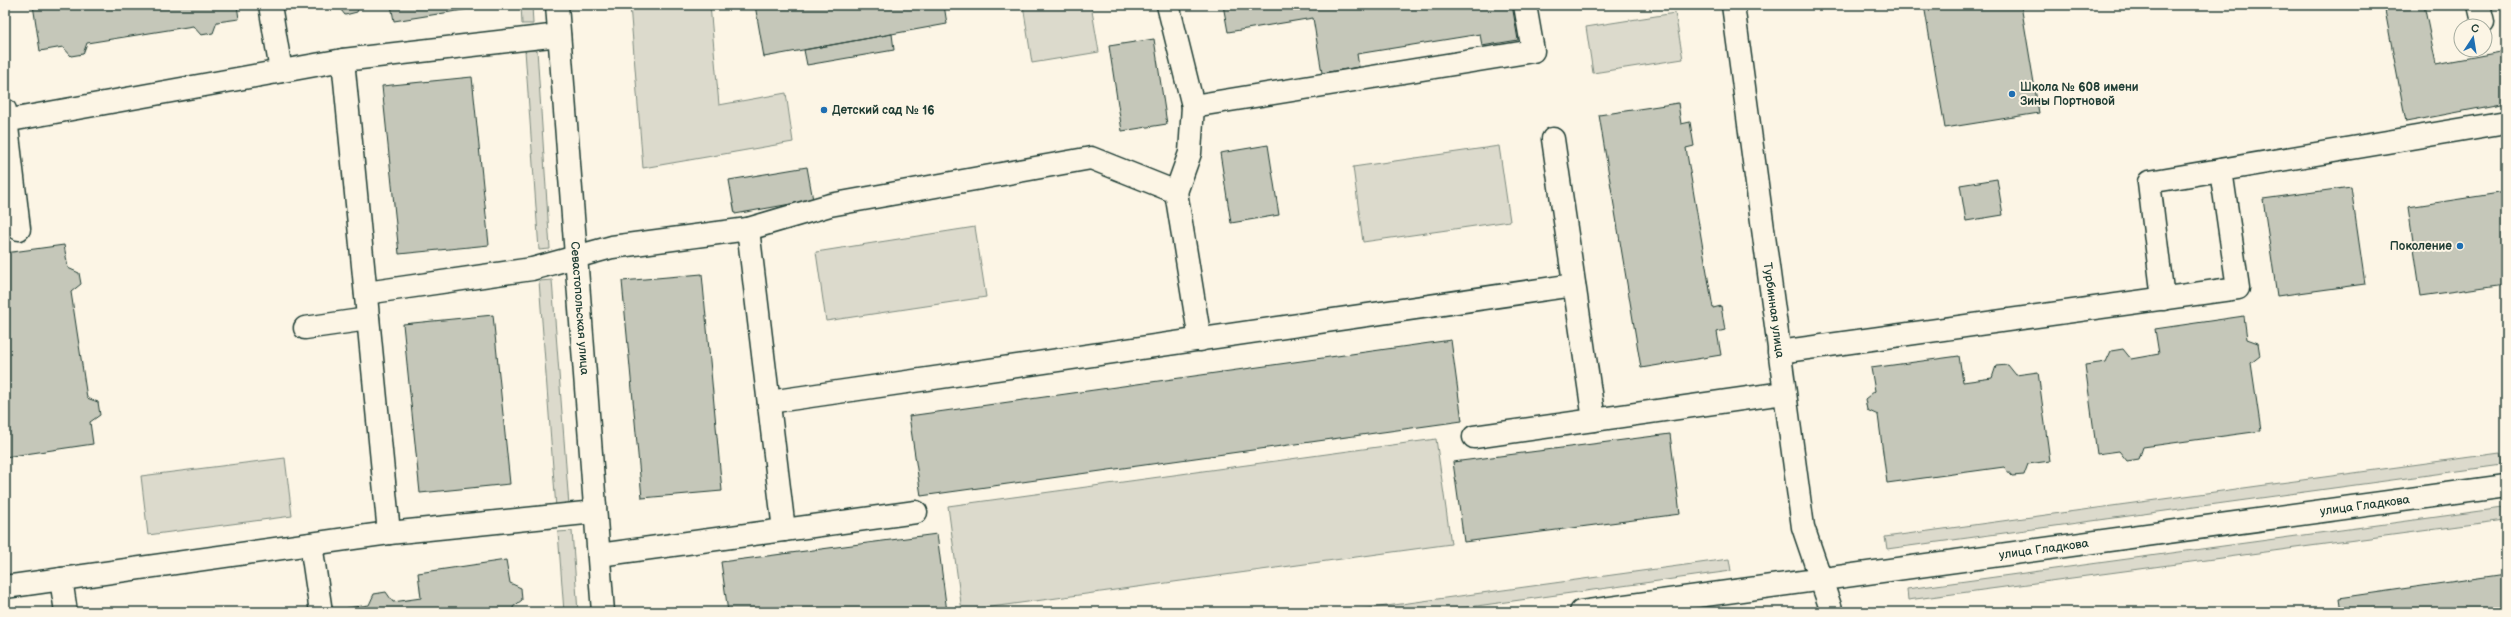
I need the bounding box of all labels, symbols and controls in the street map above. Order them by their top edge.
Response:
north arrow [2453,18,2493,58]
text: С [2470,22,2480,36]
place label: Школа № 608 имени Зины Портновой [2020,80,2139,109]
marker: Школа № 608 имени Зины Портновой [2007,89,2017,99]
place label: Детский сад № 16 [832,103,934,118]
marker: Детский сад № 16 [819,105,829,115]
place label: Поколение [2390,239,2452,254]
street label: Севастопольская улица [567,241,593,375]
marker: Поколение [2455,241,2465,251]
street label: Турбинная улица [1760,261,1788,359]
street label: улица Гладкова [2319,492,2410,519]
street label: улица Гладкова [1998,535,2089,562]

